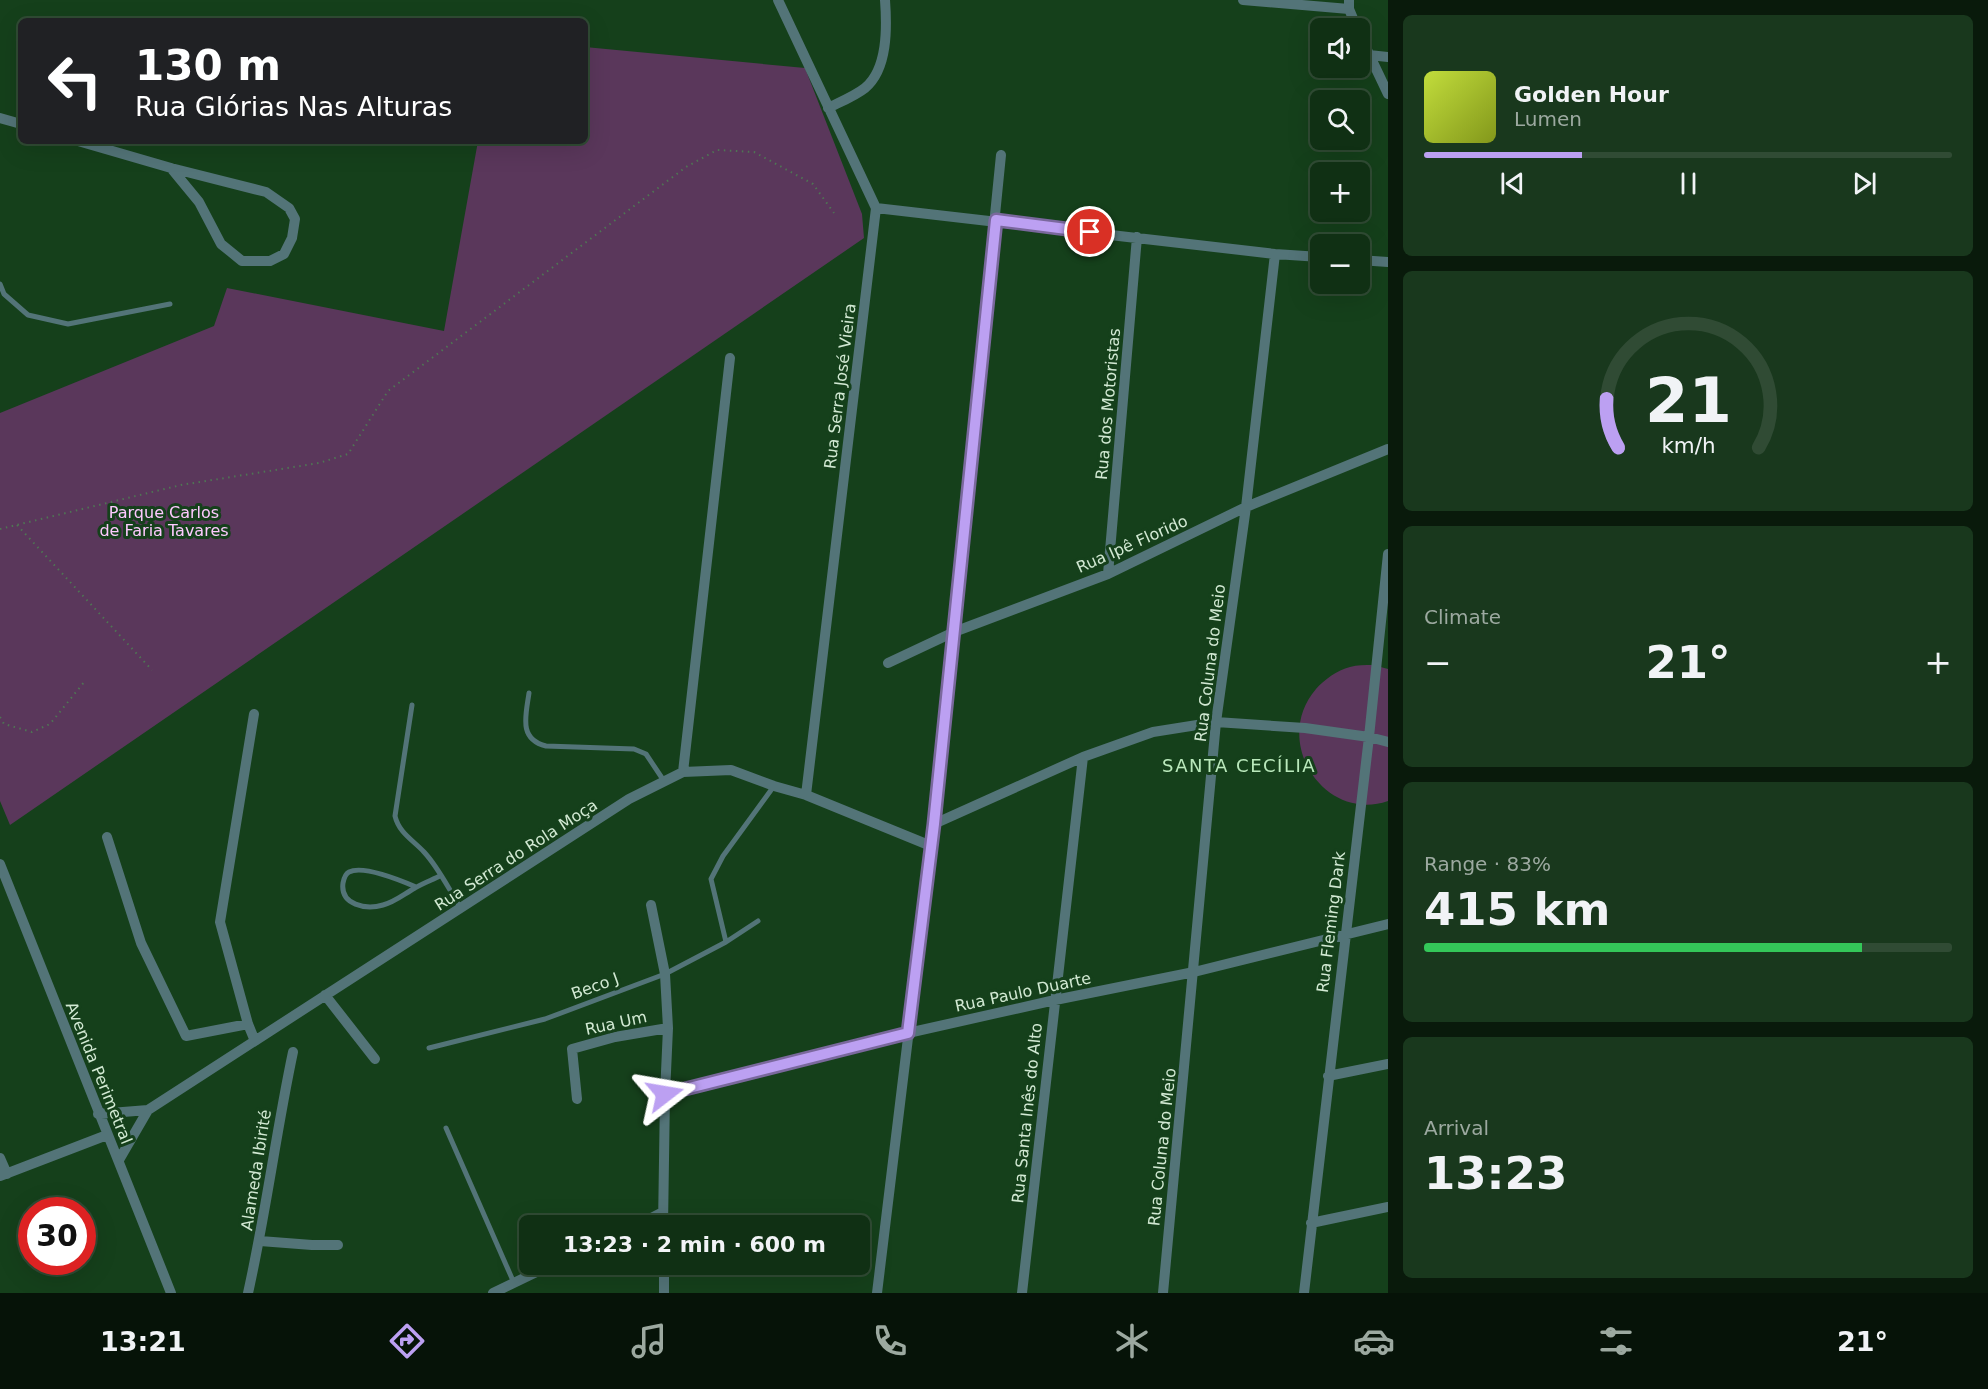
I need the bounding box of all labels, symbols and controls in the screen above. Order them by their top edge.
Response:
map controls [1310,18,1370,294]
button: sound [1310,18,1370,78]
text: 130 m [135,41,281,90]
icon: left [36,42,114,120]
text: Golden Hour [1514,82,1669,107]
button: search [1310,90,1370,150]
text: Rua Glórias Nas Alturas [135,91,452,122]
text: Lumen [1514,107,1582,131]
button: + [1310,162,1370,222]
icon: previous [1496,167,1529,200]
icon: pause [1672,167,1705,200]
icon: next [1848,167,1881,200]
pin [1064,206,1115,257]
icon: arrive [1073,215,1106,248]
button: − [1310,234,1370,294]
street label: Rua Serra José Vieira [820,302,860,470]
street label: Rua dos Motoristas [1092,327,1124,481]
text: 21 [1645,364,1731,437]
text: km/h [1661,433,1715,458]
park label: Parque Carlos de Faria Tavares [99,503,229,540]
street label: Rua Ipê Florido [1073,511,1191,577]
street label: Rua Coluna do Meio [1191,583,1229,743]
text: Climate [1424,605,1501,629]
text: 21° [1645,636,1731,689]
text: − [1424,643,1452,682]
text: + [1924,643,1952,682]
district label: SANTA CECÍLIA [1162,755,1316,776]
street label: Rua Serra do Rola Moça [431,795,601,915]
street label: Rua Fleming Dark [1313,849,1349,994]
text: Range · 83% [1424,852,1551,876]
text: 415 km [1424,883,1610,936]
street label: Rua Paulo Duarte [953,968,1093,1016]
street label: Beco J [569,969,621,1003]
street label: Avenida Perimetral [62,999,136,1147]
street label: Rua Um [583,1007,649,1039]
street label: Rua Santa Inês do Alto [1008,1022,1046,1204]
position arrow [633,1062,697,1126]
street label: Rua Coluna do Meio [1144,1067,1180,1227]
street label: Alameda Ibirité [237,1108,275,1232]
text: Arrival [1424,1116,1489,1140]
text: 13:23 [1424,1147,1567,1200]
speed limit sign: 30 [18,1197,96,1275]
text: 13:23 · 2 min · 600 m [563,1232,826,1257]
icon: directions [386,1320,428,1362]
icon: music [628,1320,670,1362]
icon: phone [869,1320,911,1362]
icon: climate [1111,1320,1153,1362]
icon: car [1353,1320,1395,1362]
icon: filters [1595,1320,1637,1362]
text: 13:21 [100,1326,186,1357]
text: 21° [1837,1326,1888,1357]

